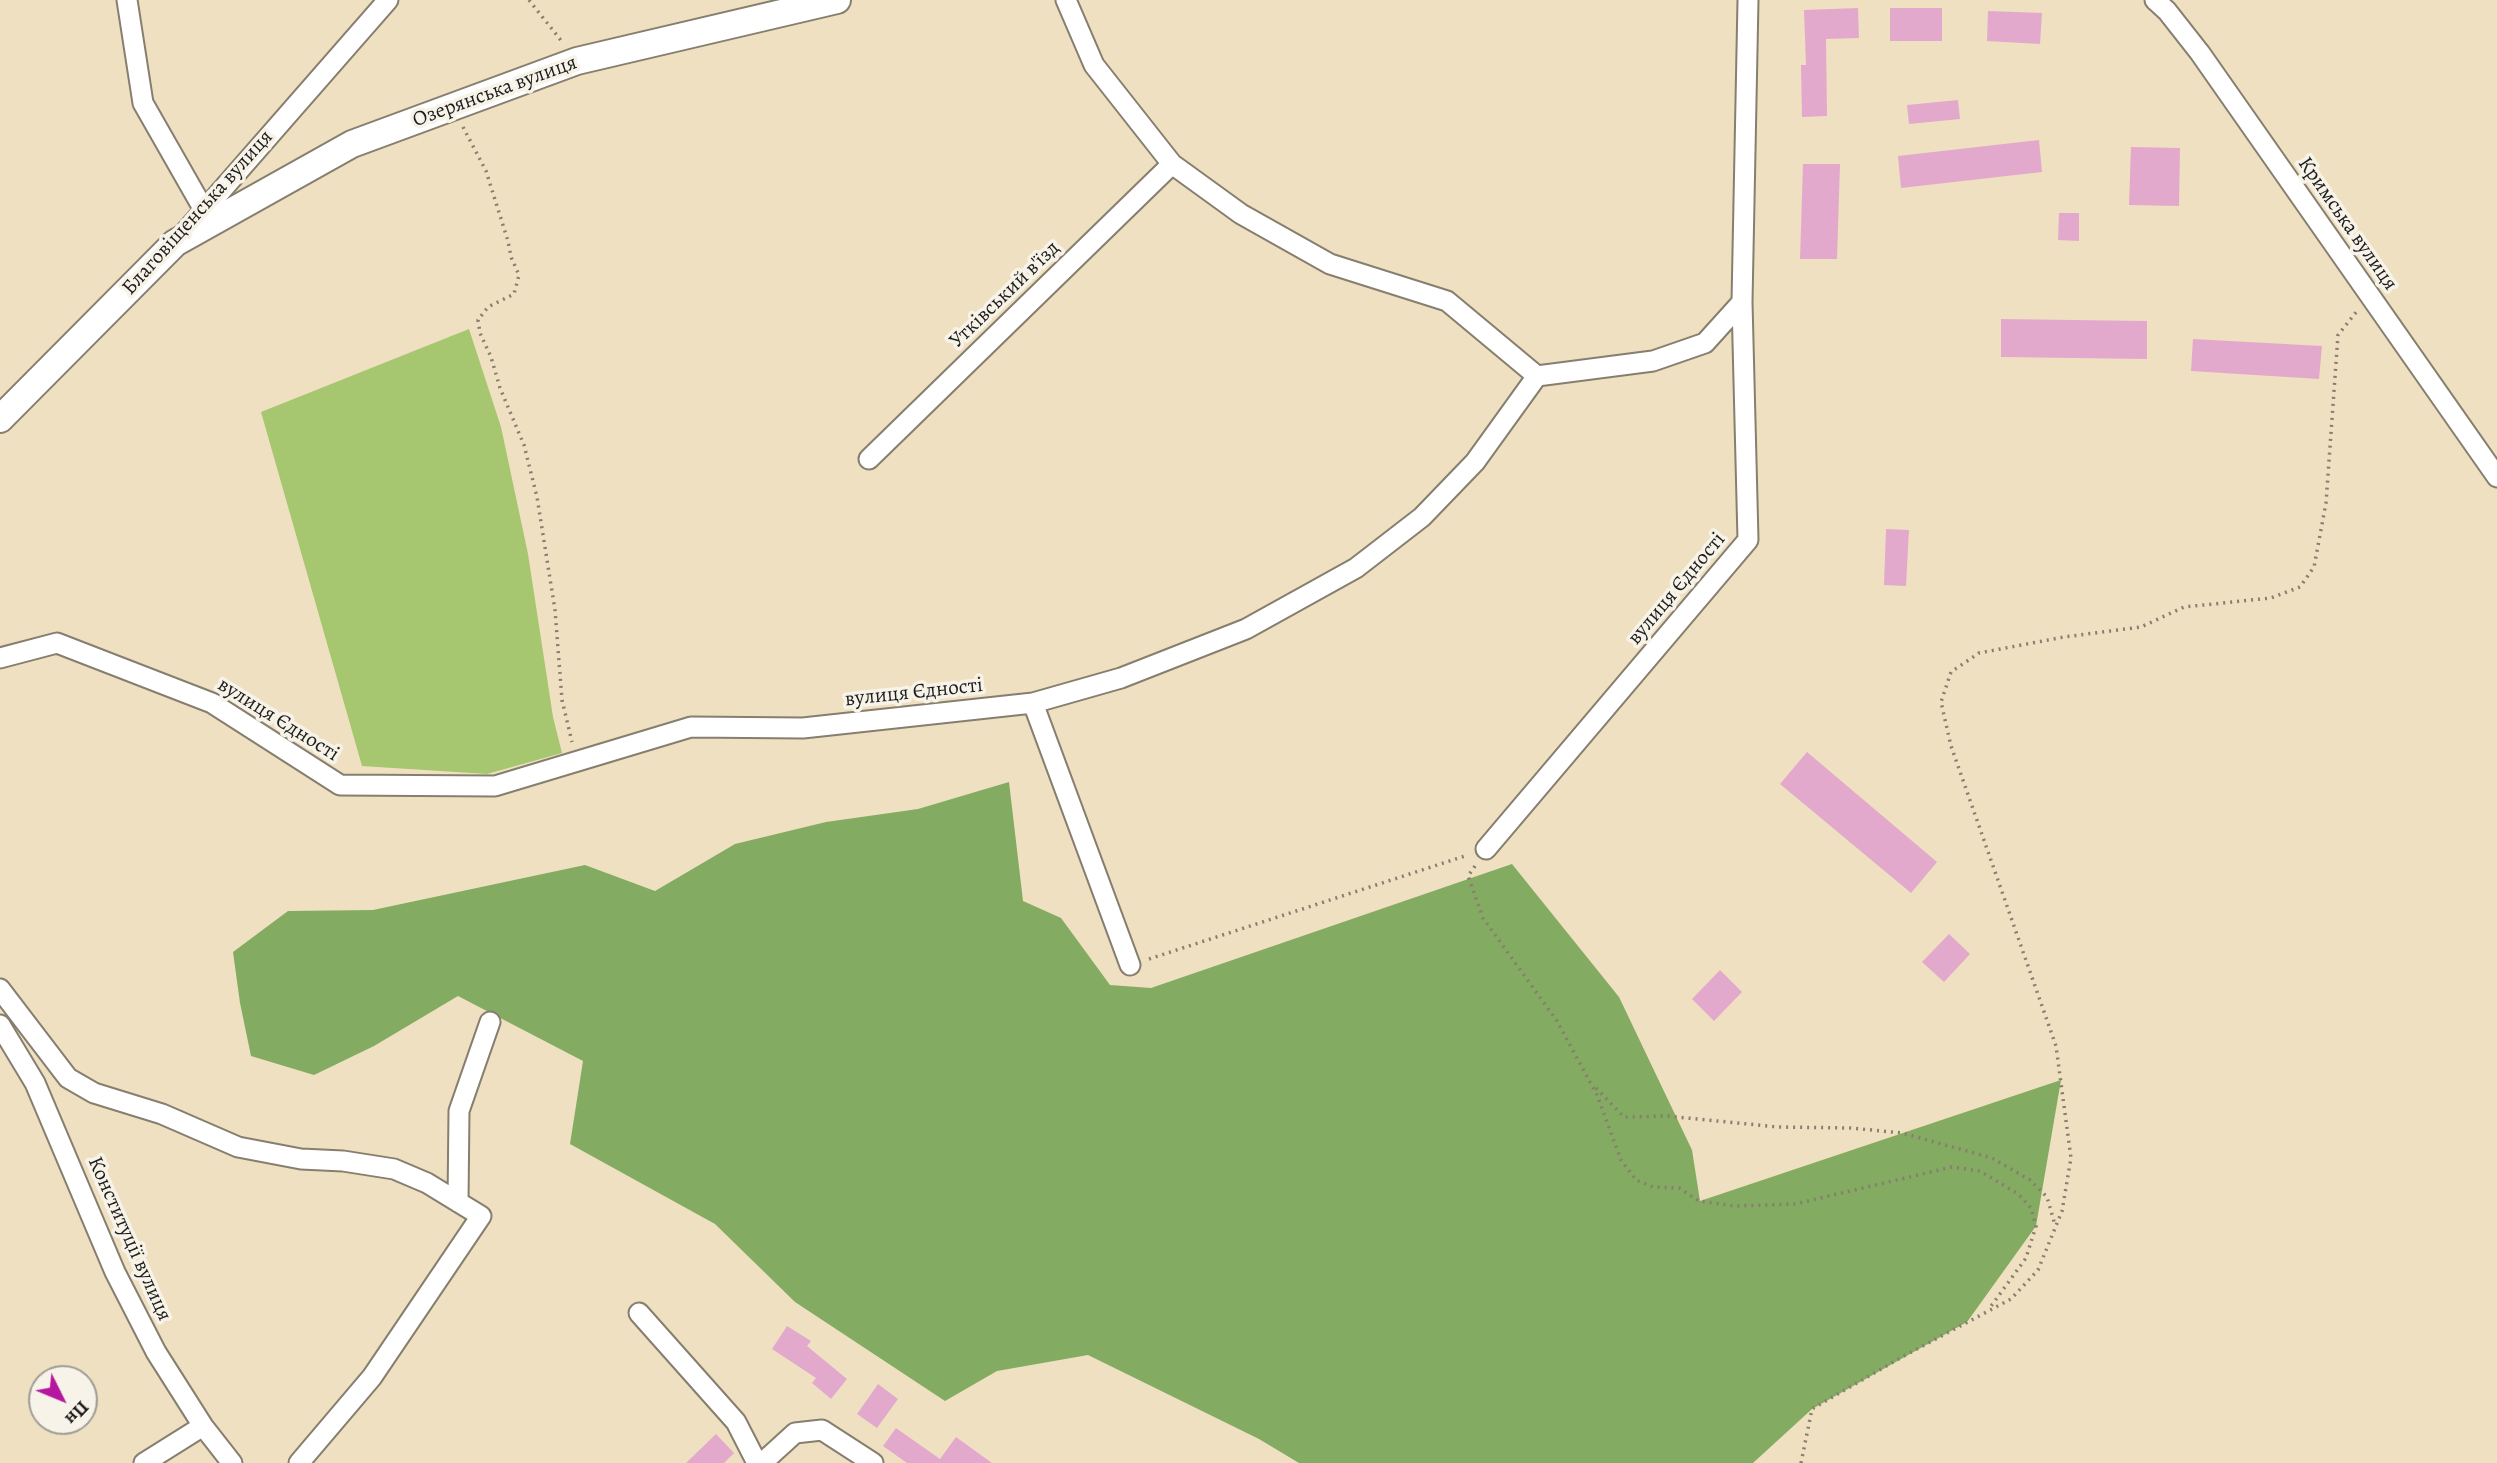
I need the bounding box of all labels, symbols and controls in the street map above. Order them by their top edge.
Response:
street label: Озерянська вулиця [410,51,580,133]
street label: Благовіщенська вулиця [117,125,279,301]
street label: Кримська вулиця [2292,152,2402,296]
street label: Утківський в'їзд [945,236,1065,354]
street label: вулиця Єдності [1623,528,1731,650]
street label: вулиця Єдності [213,673,343,767]
street label: вулиця Єдності [844,673,984,713]
street label: Конституції вулиця [82,1153,176,1325]
north arrow [28,1365,98,1435]
text: Пн [59,1395,95,1431]

